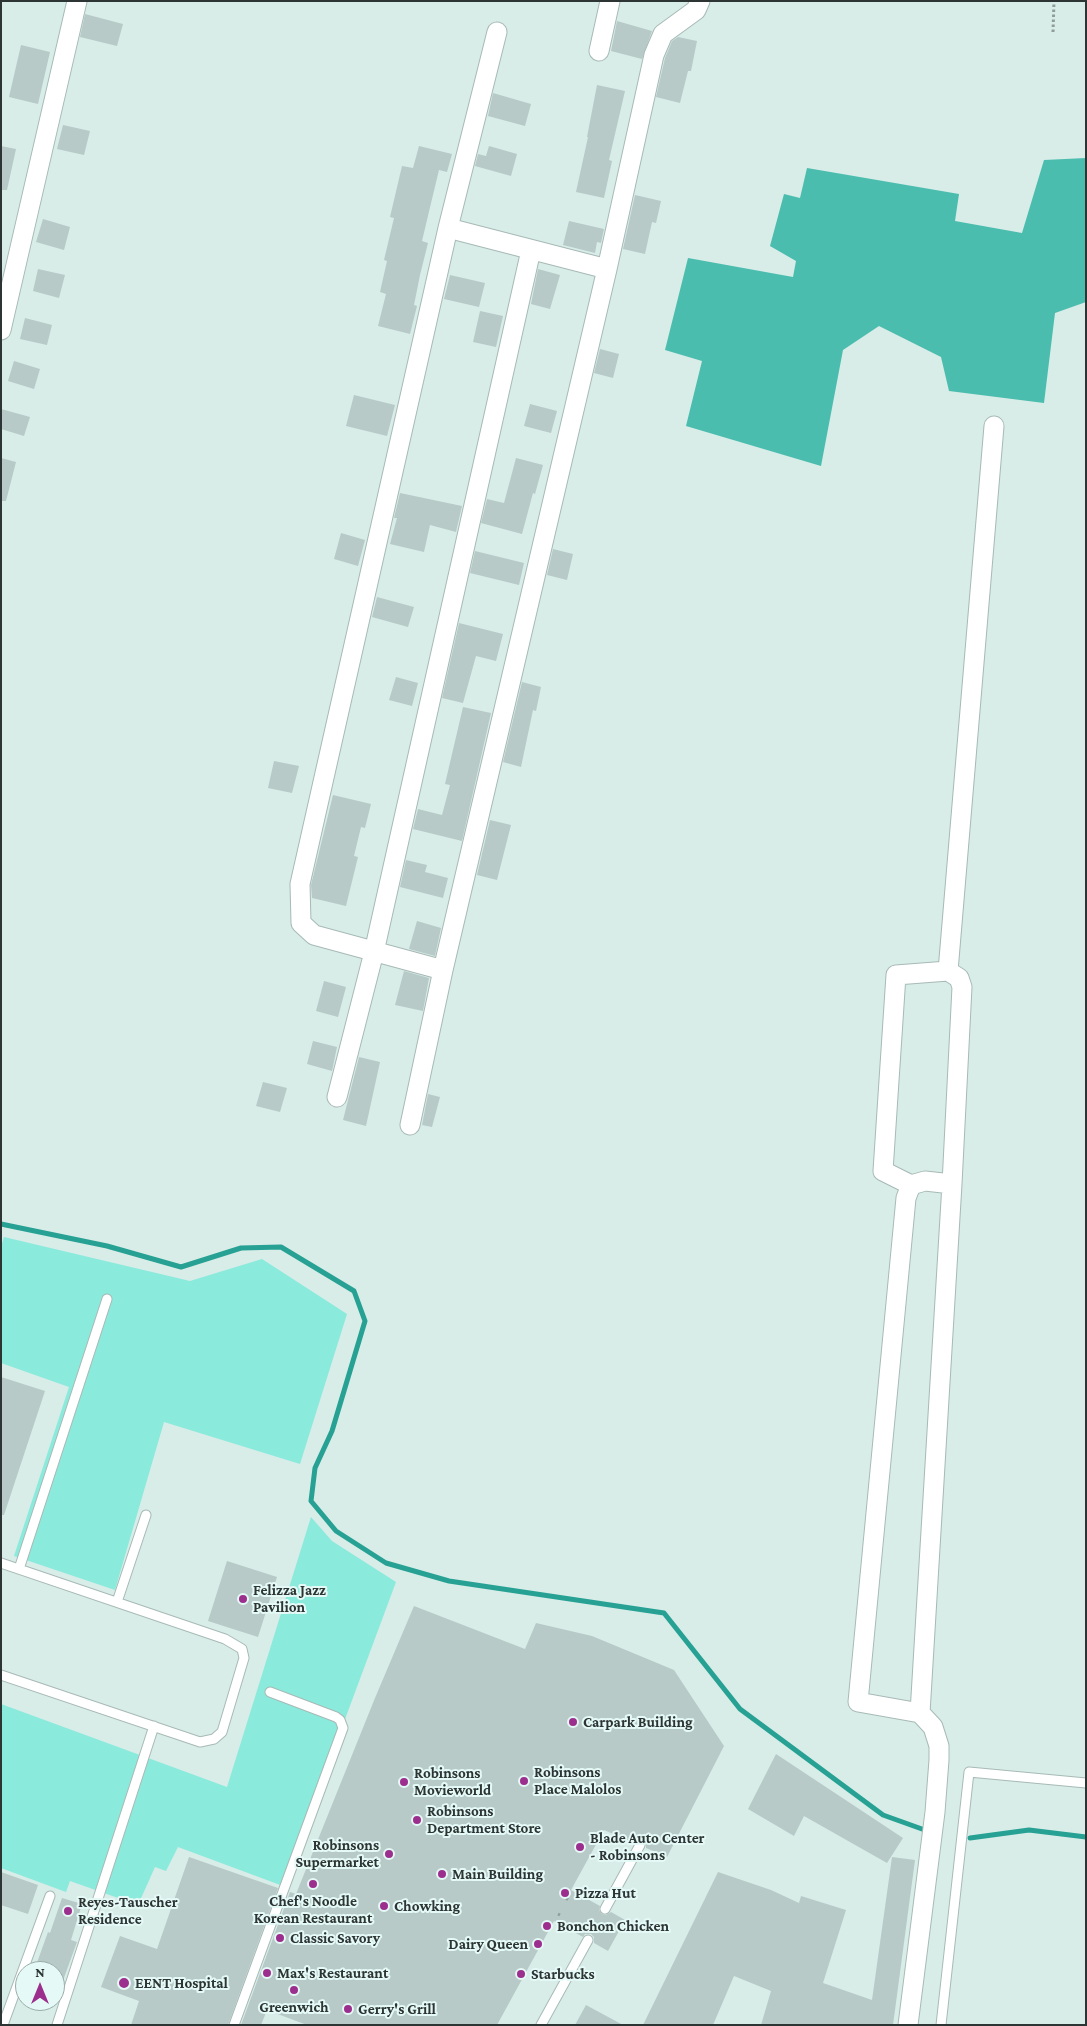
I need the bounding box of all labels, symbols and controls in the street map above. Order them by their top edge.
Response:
place label: Felizza Jazz Pavilion [253,1581,326,1616]
marker: Felizza Jazz Pavilion [237,1593,249,1605]
place label: Carpark Building [583,1713,693,1731]
marker: Carpark Building [567,1716,579,1728]
place label: Robinsons Place Malolos [534,1763,621,1798]
place label: Robinsons Movieworld [414,1764,491,1799]
marker: Robinsons Place Malolos [518,1775,530,1787]
marker: Robinsons Movieworld [398,1776,410,1788]
place label: Robinsons Department Store [427,1802,541,1837]
marker: Robinsons Department Store [411,1814,423,1826]
place label: Blade Auto Center - Robinsons [590,1829,705,1864]
place label: Robinsons Supermarket [296,1836,379,1871]
marker: Blade Auto Center - Robinsons [574,1841,586,1853]
marker: Robinsons Supermarket [383,1848,395,1860]
place label: Main Building [452,1865,543,1883]
marker: Main Building [436,1868,448,1880]
marker: Chef's Noodle Korean Restaurant [307,1878,319,1890]
place label: Pizza Hut [575,1884,636,1902]
marker: Pizza Hut [559,1887,571,1899]
place label: Chef's Noodle Korean Restaurant [254,1892,372,1927]
place label: Reyes-Tauscher Residence [78,1893,178,1928]
place label: Chowking [394,1897,460,1915]
marker: Chowking [378,1900,390,1912]
marker: Reyes-Tauscher Residence [62,1905,74,1917]
place label: Bonchon Chicken [557,1917,669,1935]
marker: Bonchon Chicken [541,1920,553,1932]
place label: Classic Savory [290,1929,380,1947]
marker: Classic Savory [274,1932,286,1944]
place label: Dairy Queen [448,1935,528,1953]
marker: Dairy Queen [532,1938,544,1950]
north arrow [15,1961,65,2011]
text: N [35,1964,45,1980]
place label: Max's Restaurant [277,1964,388,1982]
place label: Starbucks [531,1965,595,1983]
marker: Max's Restaurant [261,1967,273,1979]
marker: Starbucks [515,1968,527,1980]
place label: EENT Hospital [135,1974,228,1992]
marker: EENT Hospital [117,1976,131,1990]
marker: Greenwich [288,1984,300,1996]
place label: Greenwich [259,1998,329,2016]
place label: Gerry's Grill [358,2000,436,2018]
marker: Gerry's Grill [342,2003,354,2015]

